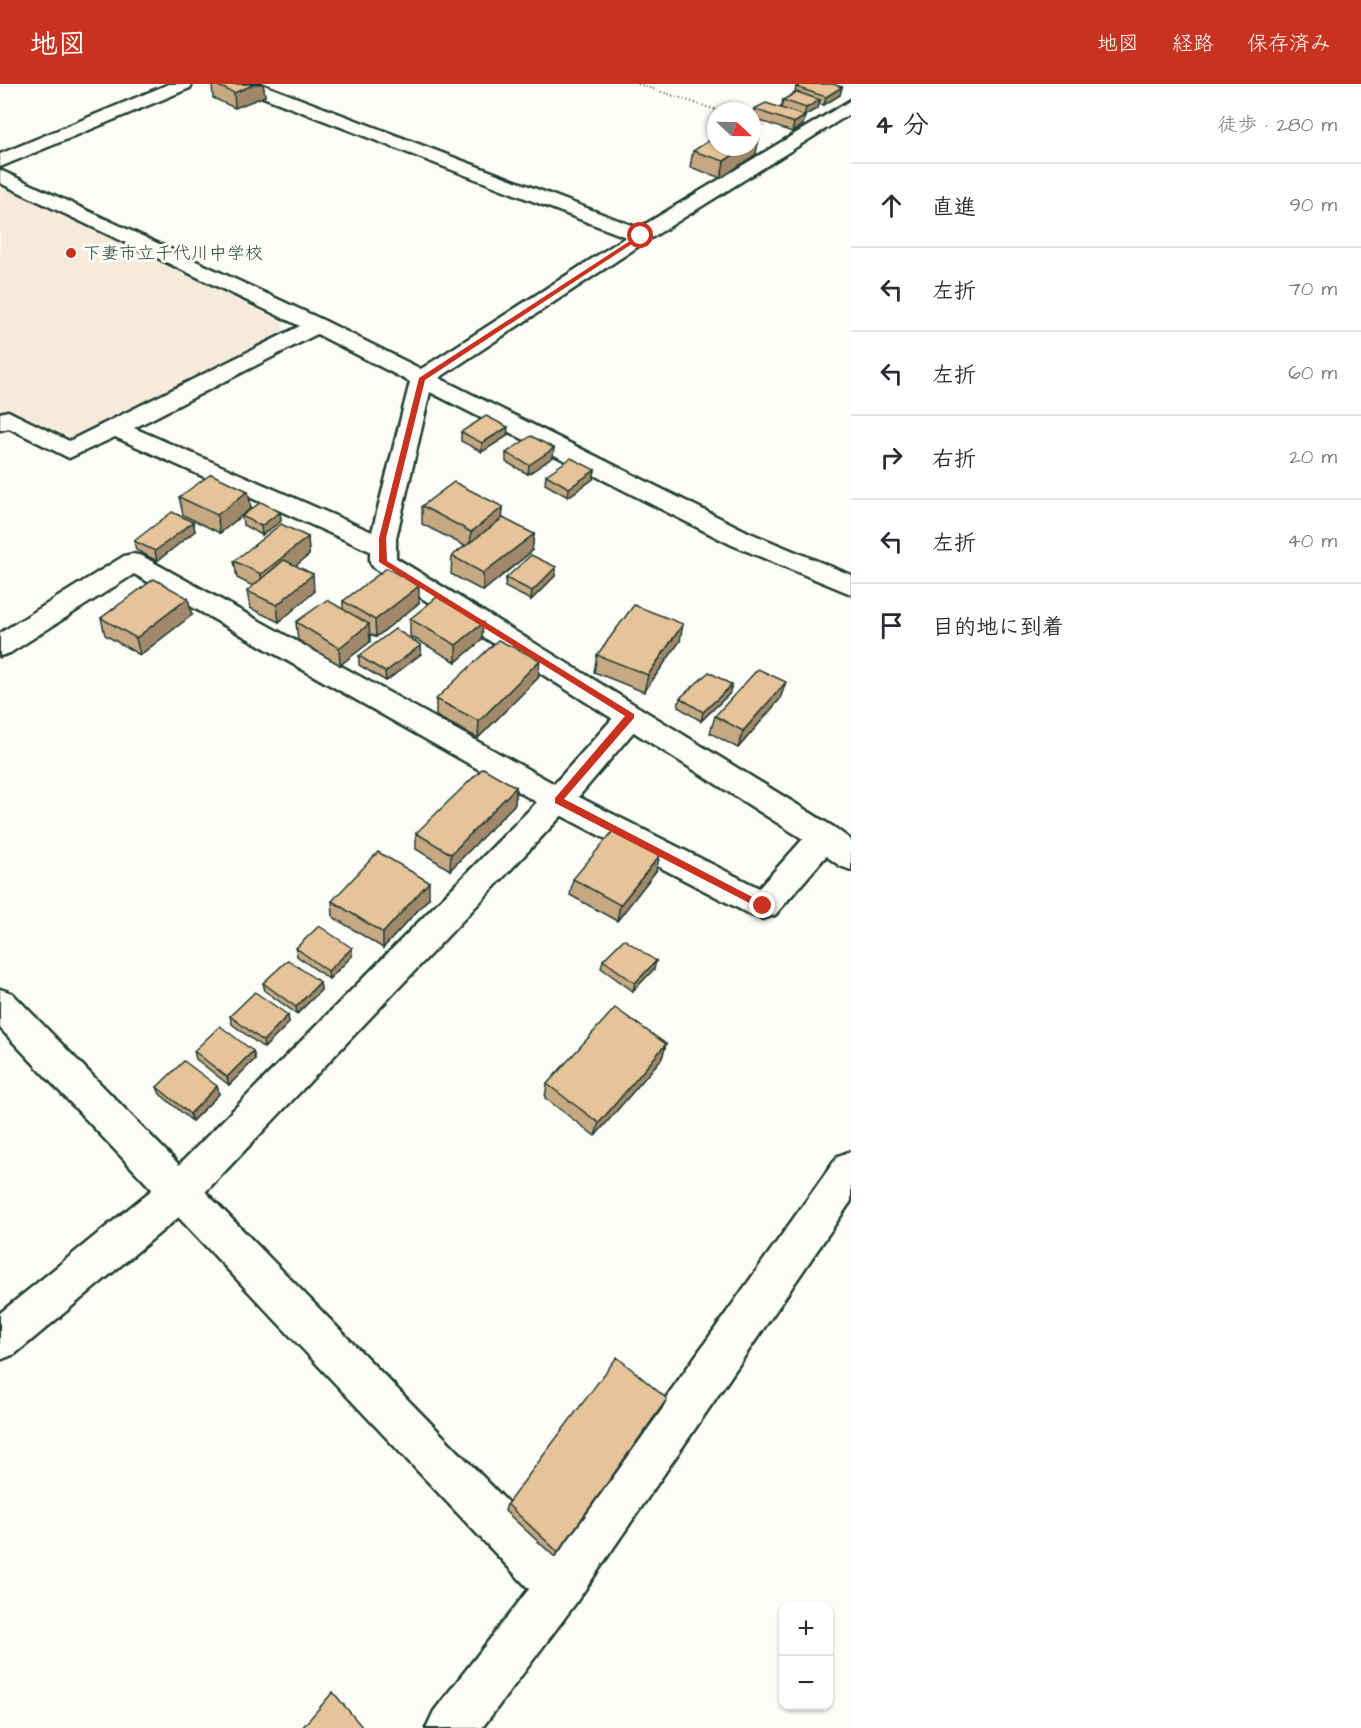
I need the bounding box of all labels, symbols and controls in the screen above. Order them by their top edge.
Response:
text: 地図 [30,25,86,64]
text: 地図 [1097,29,1139,58]
text: 経路 [1172,29,1214,58]
text: 保存済み [1247,29,1331,58]
north arrow [707,102,761,156]
text: 4 分 [875,107,929,143]
text: 徒歩 · 280 m [1218,111,1337,139]
icon: ahead [875,189,908,222]
text: 90 m [1289,191,1337,219]
text: 直進 [932,192,976,223]
route start [627,222,653,248]
place label: 下妻市立千代川中学校 [83,241,263,266]
marker: 下妻市立千代川中学校 [64,246,78,260]
icon: left [875,273,908,306]
text: 70 m [1289,275,1337,303]
text: 左折 [932,276,976,307]
icon: left [875,357,908,390]
text: 60 m [1288,359,1337,387]
text: 左折 [932,360,976,391]
icon: right [875,441,908,474]
text: 20 m [1289,443,1337,471]
text: 右折 [932,444,976,475]
icon: left [875,525,908,558]
text: 40 m [1287,527,1337,555]
text: 左折 [932,528,976,559]
icon: arrive [875,609,908,642]
text: 目的地に到着 [932,612,1064,643]
route end [749,892,775,918]
map controls [779,1602,833,1710]
button: + [779,1602,833,1656]
button: − [779,1656,833,1710]

